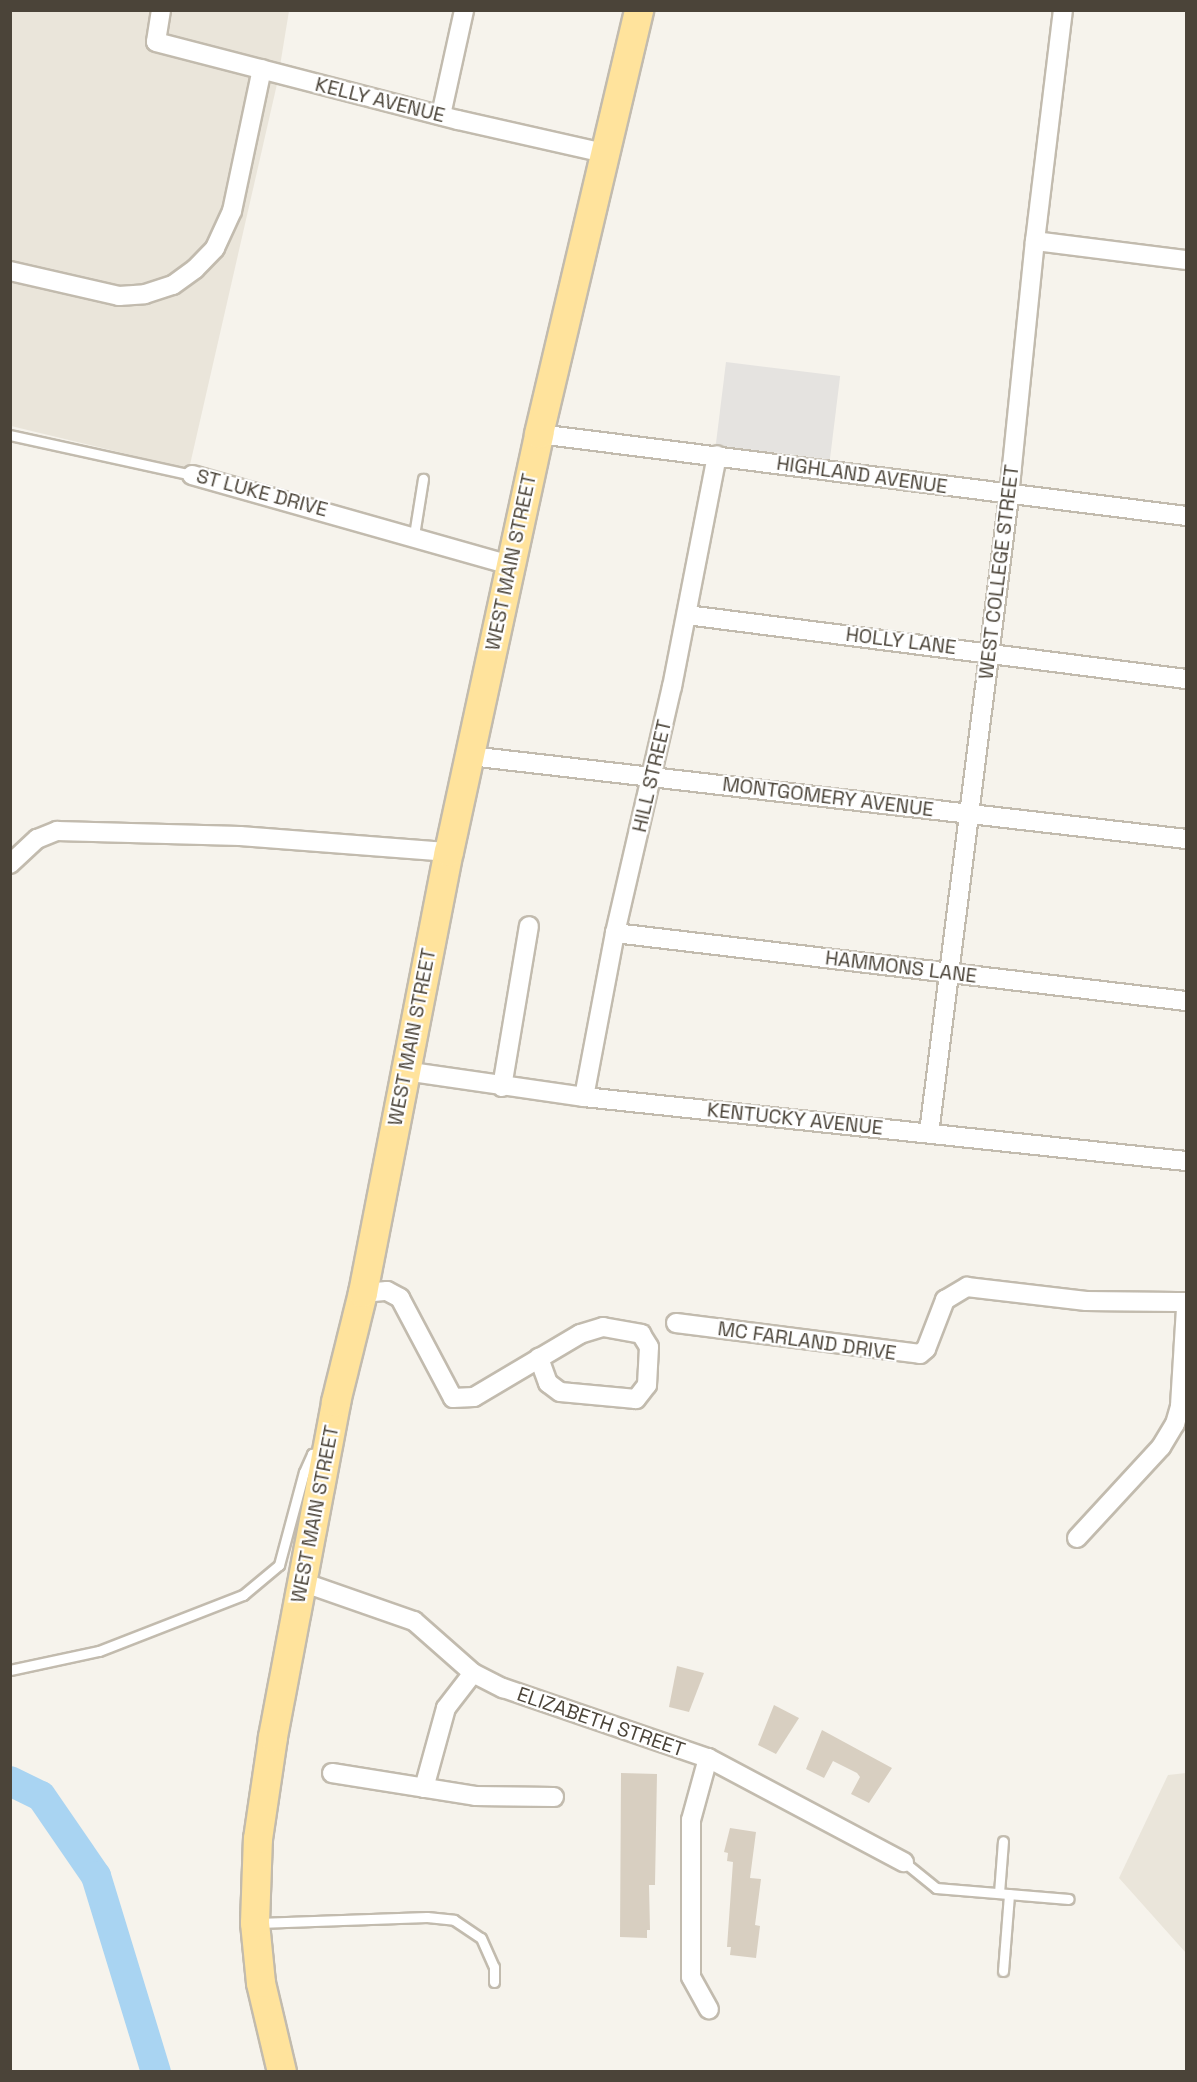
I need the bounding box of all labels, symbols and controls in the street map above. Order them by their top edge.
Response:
street label: KELLY AVENUE [312,72,448,128]
street label: HIGHLAND AVENUE [775,451,949,499]
street label: WEST COLLEGE STREET [974,463,1024,681]
street label: ST LUKE DRIVE [193,464,331,522]
street label: WEST MAIN STREET [480,471,542,653]
street label: HOLLY LANE [844,622,958,660]
street label: HILL STREET [627,717,677,835]
street label: MONTGOMERY AVENUE [721,772,935,822]
street label: WEST MAIN STREET [383,946,441,1128]
street label: HAMMONS LANE [824,946,978,988]
street label: KENTUCKY AVENUE [706,1098,884,1140]
street label: MC FARLAND DRIVE [716,1317,898,1365]
street label: WEST MAIN STREET [286,1423,344,1605]
street label: ELIZABETH STREET [514,1682,688,1762]

